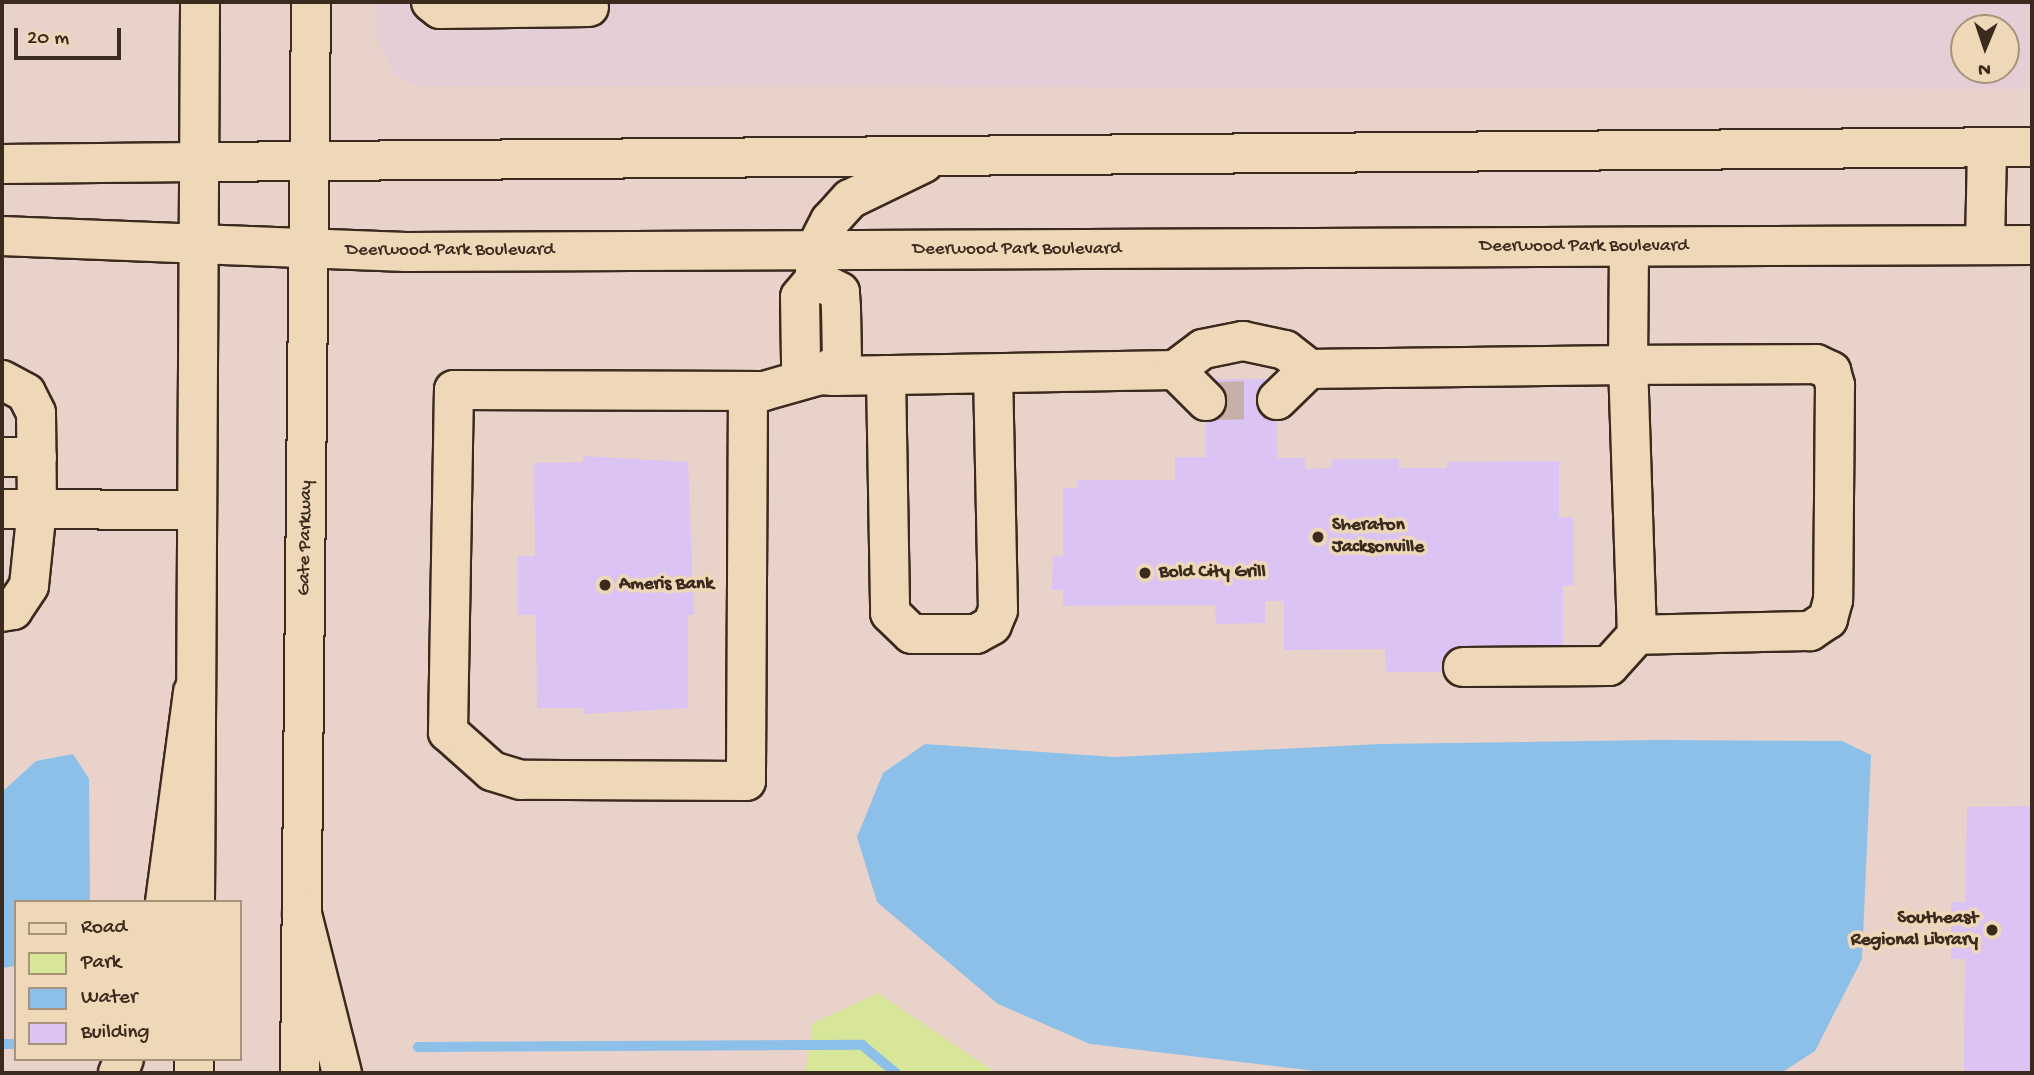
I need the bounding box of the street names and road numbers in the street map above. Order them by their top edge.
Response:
street label: Deerwood Park Boulevard [1480,236,1688,258]
street label: Deerwood Park Boulevard [913,239,1121,261]
street label: Deerwood Park Boulevard [346,240,554,262]
street label: Gate Parkway [294,480,318,596]

